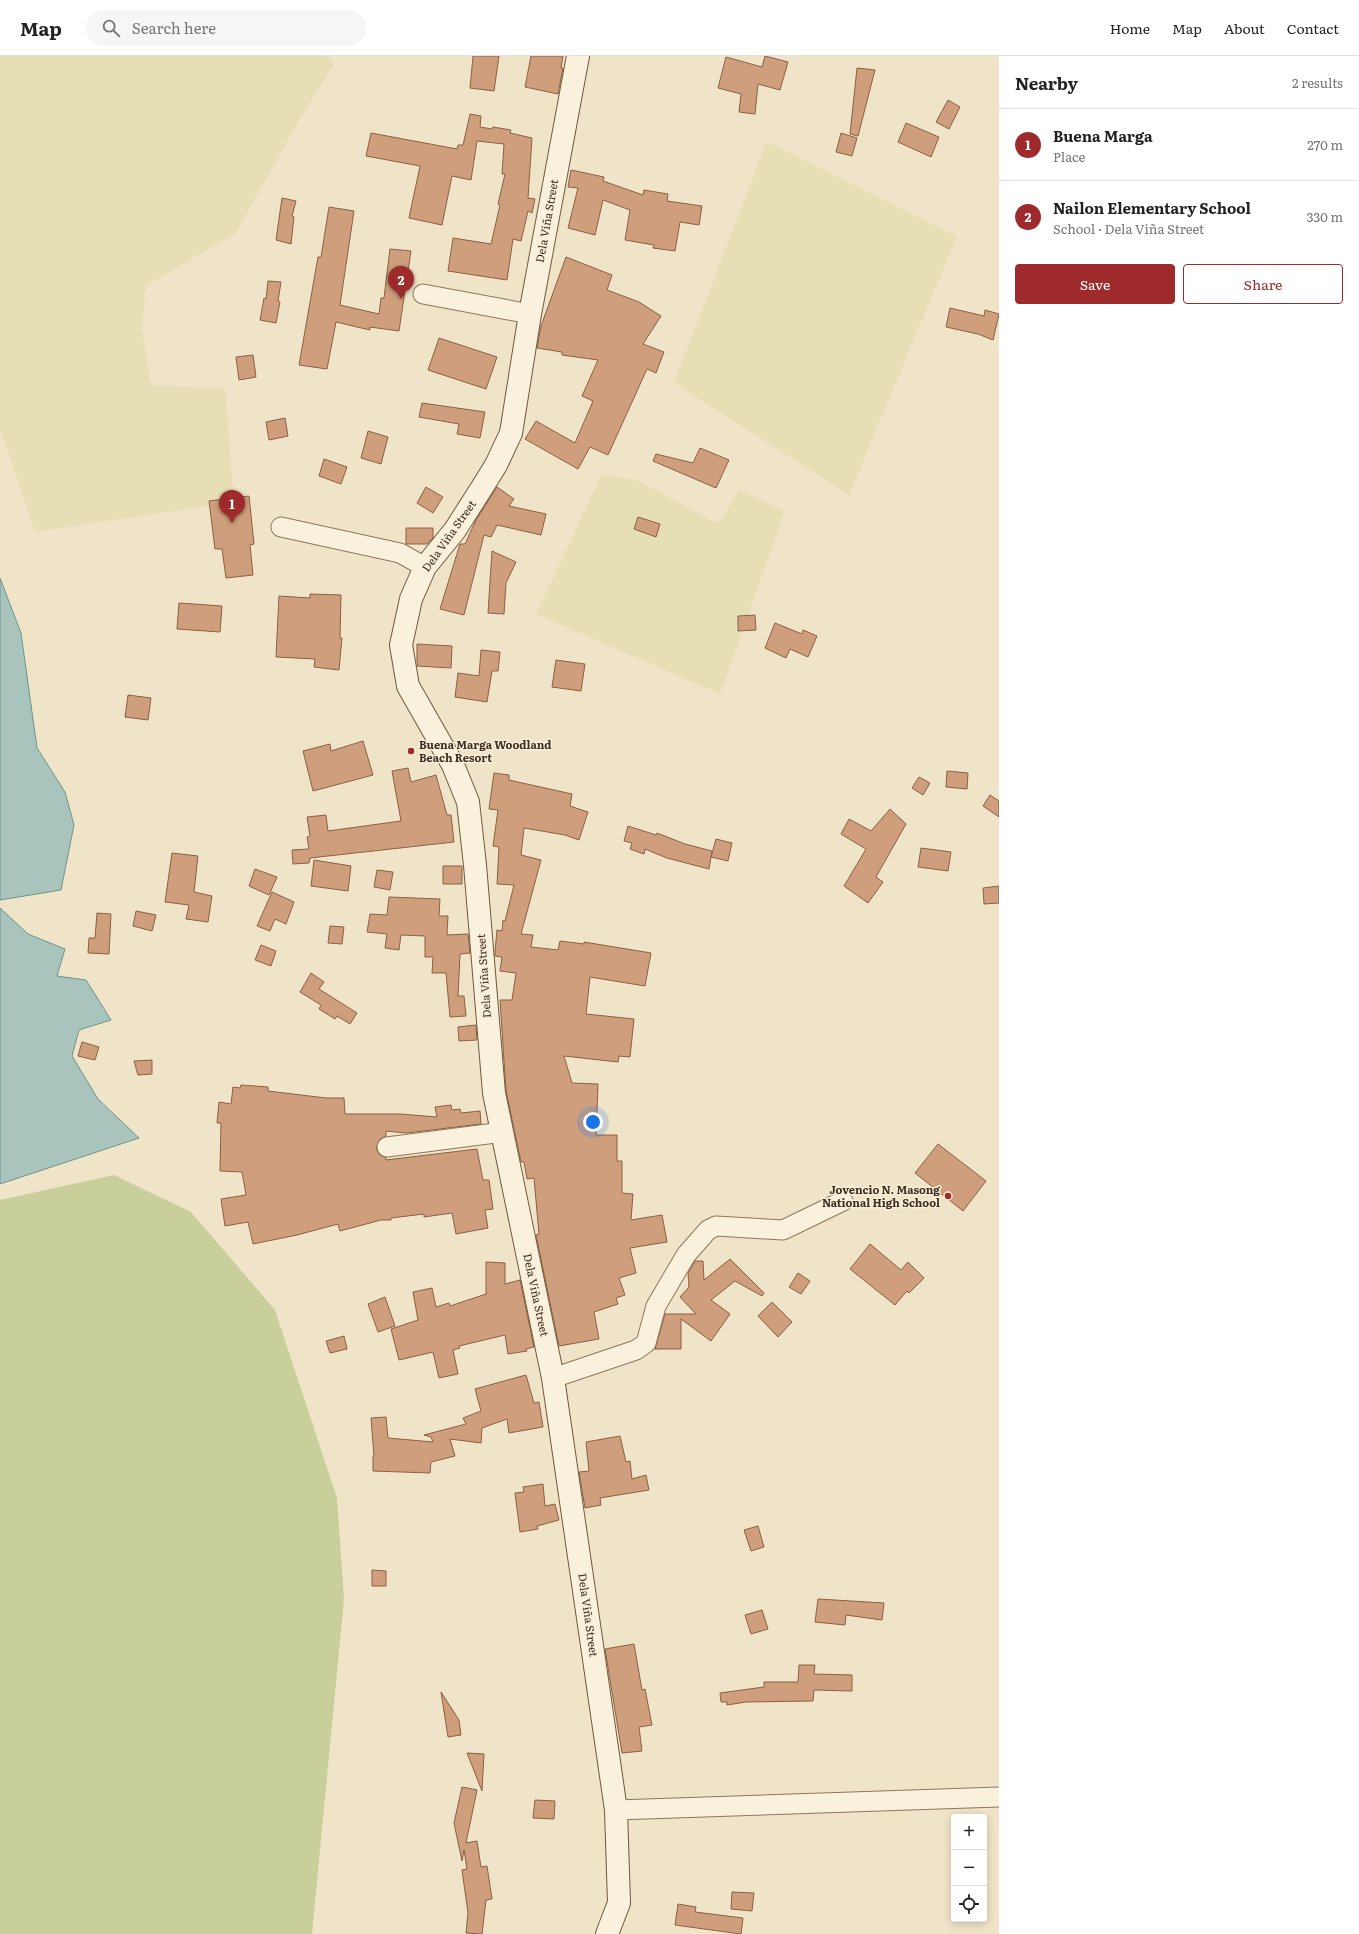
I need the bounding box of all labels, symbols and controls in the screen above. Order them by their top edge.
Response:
search box [86,10,366,46]
text: Map [20,14,62,42]
text: Search here [132,16,216,39]
icon: search [100,17,122,39]
text: Home [1110,18,1150,38]
text: Map [1172,18,1202,38]
text: About [1224,18,1265,38]
text: Contact [1287,18,1339,38]
text: Nearby [1015,70,1078,95]
text: 2 results [1292,73,1343,92]
text: Buena Marga [1053,124,1153,147]
text: 1 [1025,135,1031,154]
text: 270 m [1307,135,1343,154]
text: Place [1053,147,1085,166]
street label: Dela Viña Street [531,177,561,264]
text: Nailon Elementary School [1053,196,1251,219]
text: 2 [1025,207,1031,226]
text: 330 m [1307,207,1343,226]
text: School · Dela Viña Street [1053,219,1204,238]
button: Save [1015,264,1175,304]
button: Share [1183,264,1343,304]
pin: 2 [388,266,414,299]
pin: 1 [219,490,245,523]
street label: Dela Viña Street [417,496,479,575]
place label: Buena Marga Woodland Beach Resort [419,736,552,765]
marker: Buena Marga Woodland Beach Resort [406,746,416,756]
street label: Dela Viña Street [472,933,494,1019]
your location [583,1112,603,1132]
place label: Jovencio N. Masong National High School [822,1181,940,1210]
marker: Jovencio N. Masong National High School [943,1191,953,1201]
street label: Dela Viña Street [520,1252,554,1338]
street label: Dela Viña Street [575,1572,603,1658]
map controls [951,1814,987,1922]
button: + [951,1814,987,1850]
button: − [951,1850,987,1886]
button: locate [951,1886,987,1922]

